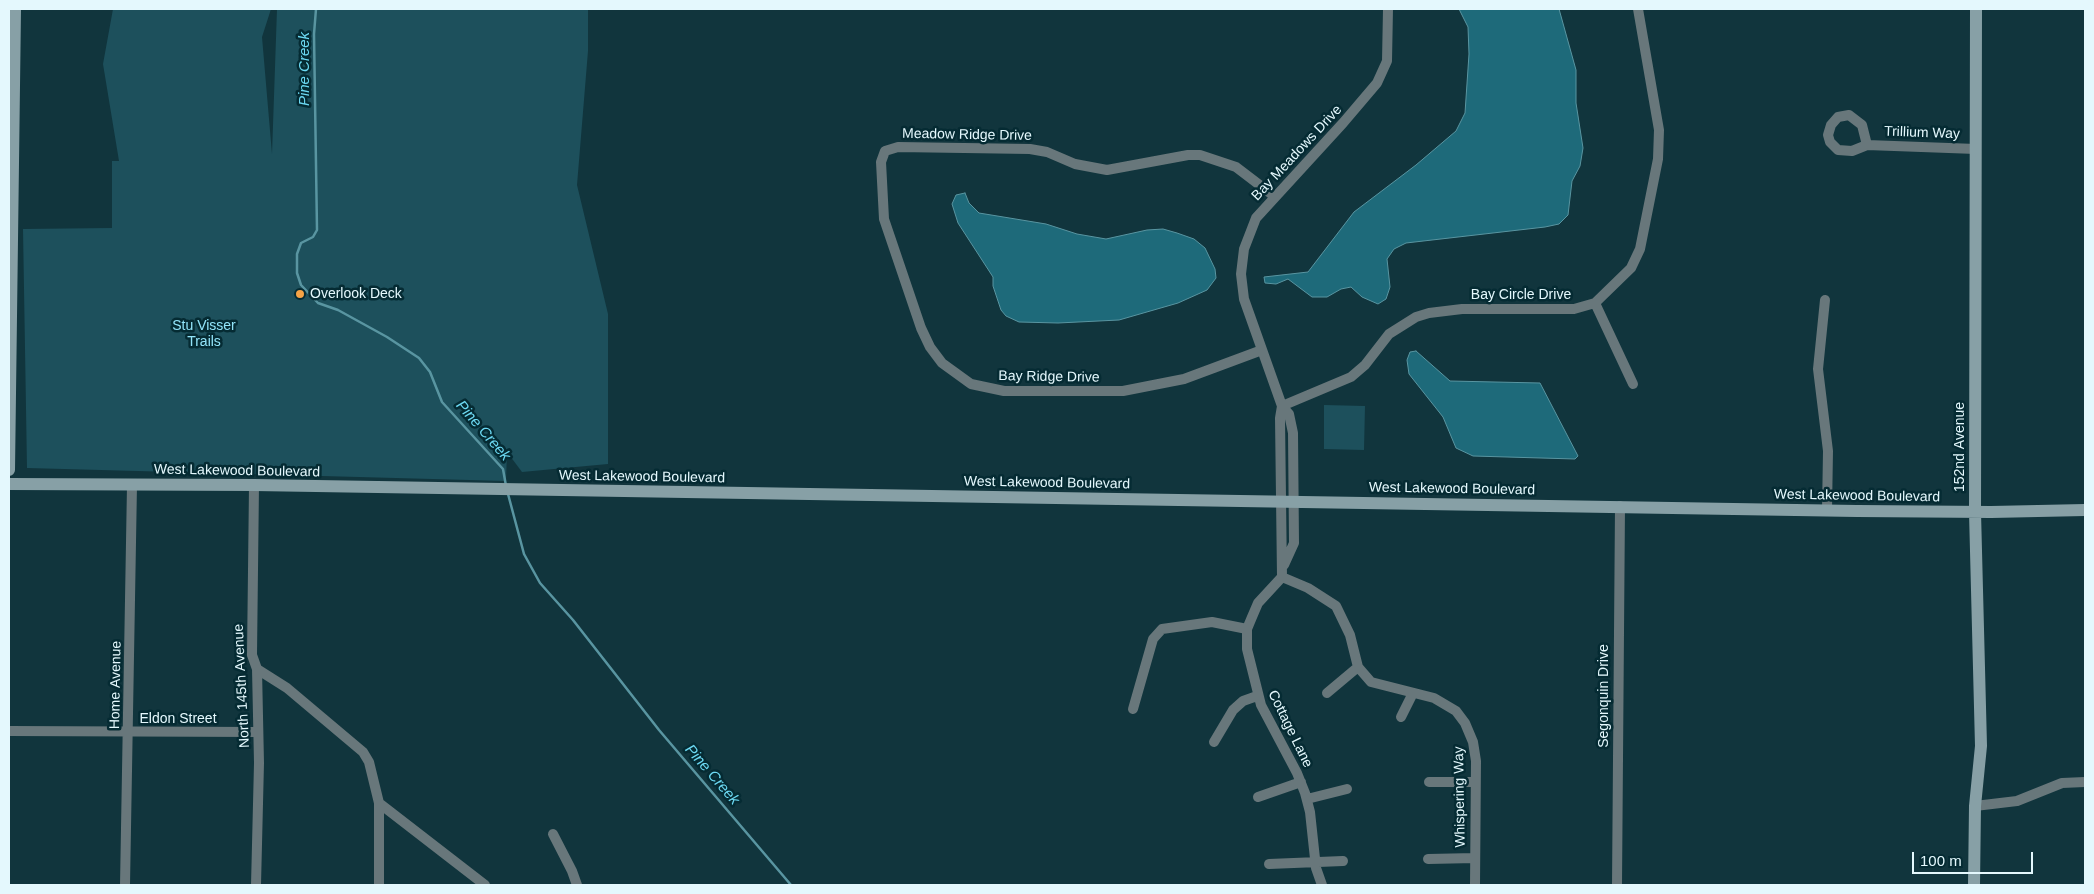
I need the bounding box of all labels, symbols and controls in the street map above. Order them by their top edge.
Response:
water label: Pine Creek [296,32,314,106]
street label: Bay Meadows Drive [1248,102,1346,204]
street label: Trillium Way [1884,123,1960,143]
street label: Meadow Ridge Drive [902,125,1032,145]
place label: Overlook Deck [310,286,402,302]
street label: Bay Circle Drive [1471,287,1571,303]
marker: Overlook Deck [294,288,306,300]
park label: Stu Visser Trails [172,318,236,351]
street label: Bay Ridge Drive [998,368,1100,386]
water label: Pine Creek [452,397,514,465]
street label: 152nd Avenue [1952,402,1968,492]
street label: West Lakewood Boulevard [154,461,320,481]
street label: West Lakewood Boulevard [559,467,725,487]
street label: West Lakewood Boulevard [964,473,1130,493]
street label: West Lakewood Boulevard [1369,479,1535,499]
street label: West Lakewood Boulevard [1774,486,1940,506]
street label: North 145th Avenue [230,624,254,748]
street label: Home Avenue [107,641,125,729]
street label: Segonquin Drive [1596,644,1612,748]
street label: Cottage Lane [1264,688,1316,770]
street label: Eldon Street [139,711,217,727]
water label: Pine Creek [681,741,743,809]
street label: Whispering Way [1451,746,1469,848]
scale bar [1914,842,2035,874]
text: 100 m [1920,852,1962,869]

